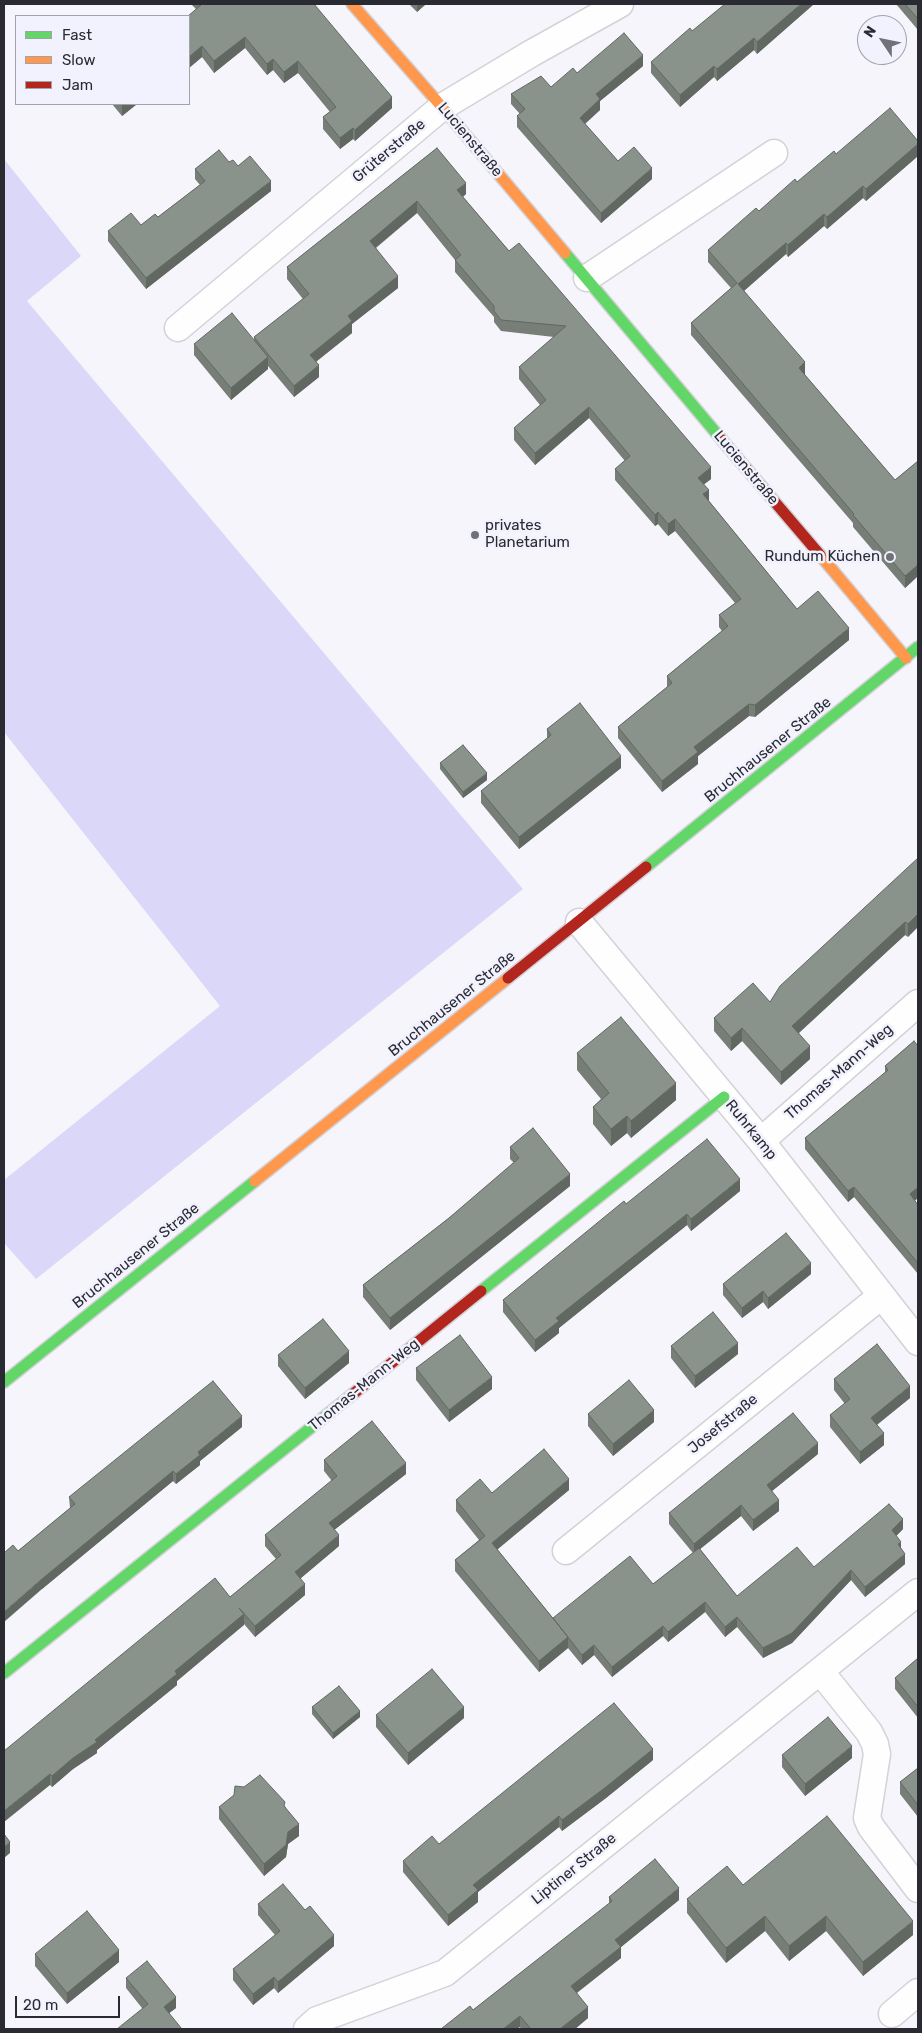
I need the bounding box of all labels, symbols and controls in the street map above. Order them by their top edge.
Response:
legend [15,15,190,105]
north arrow [857,15,907,65]
text: N [860,23,880,41]
text: Fast [62,26,92,44]
text: Slow [62,51,95,69]
text: Jam [62,76,93,94]
street label: Lucienstraße [434,99,506,181]
street label: Grüterstraße [349,115,429,187]
street label: Lucienstraße [710,427,782,509]
place label: privates Planetarium [485,517,570,552]
marker: privates Planetarium [469,529,481,541]
place label: Rundum Küchen [764,548,880,566]
marker: Rundum Küchen [884,551,896,563]
street label: Bruchhausener Straße [701,693,835,807]
street label: Bruchhausener Straße [385,947,519,1061]
street label: Thomas-Mann-Weg [781,1020,897,1124]
street label: Ruhrkamp [721,1096,781,1164]
street label: Bruchhausener Straße [69,1199,203,1313]
street label: Thomas-Mann-Weg [305,1335,423,1435]
street label: Josefstraße [685,1390,761,1458]
street label: Liptiner Straße [528,1829,620,1909]
scale bar [18,1986,122,2018]
text: 20 m [23,1996,58,2014]

